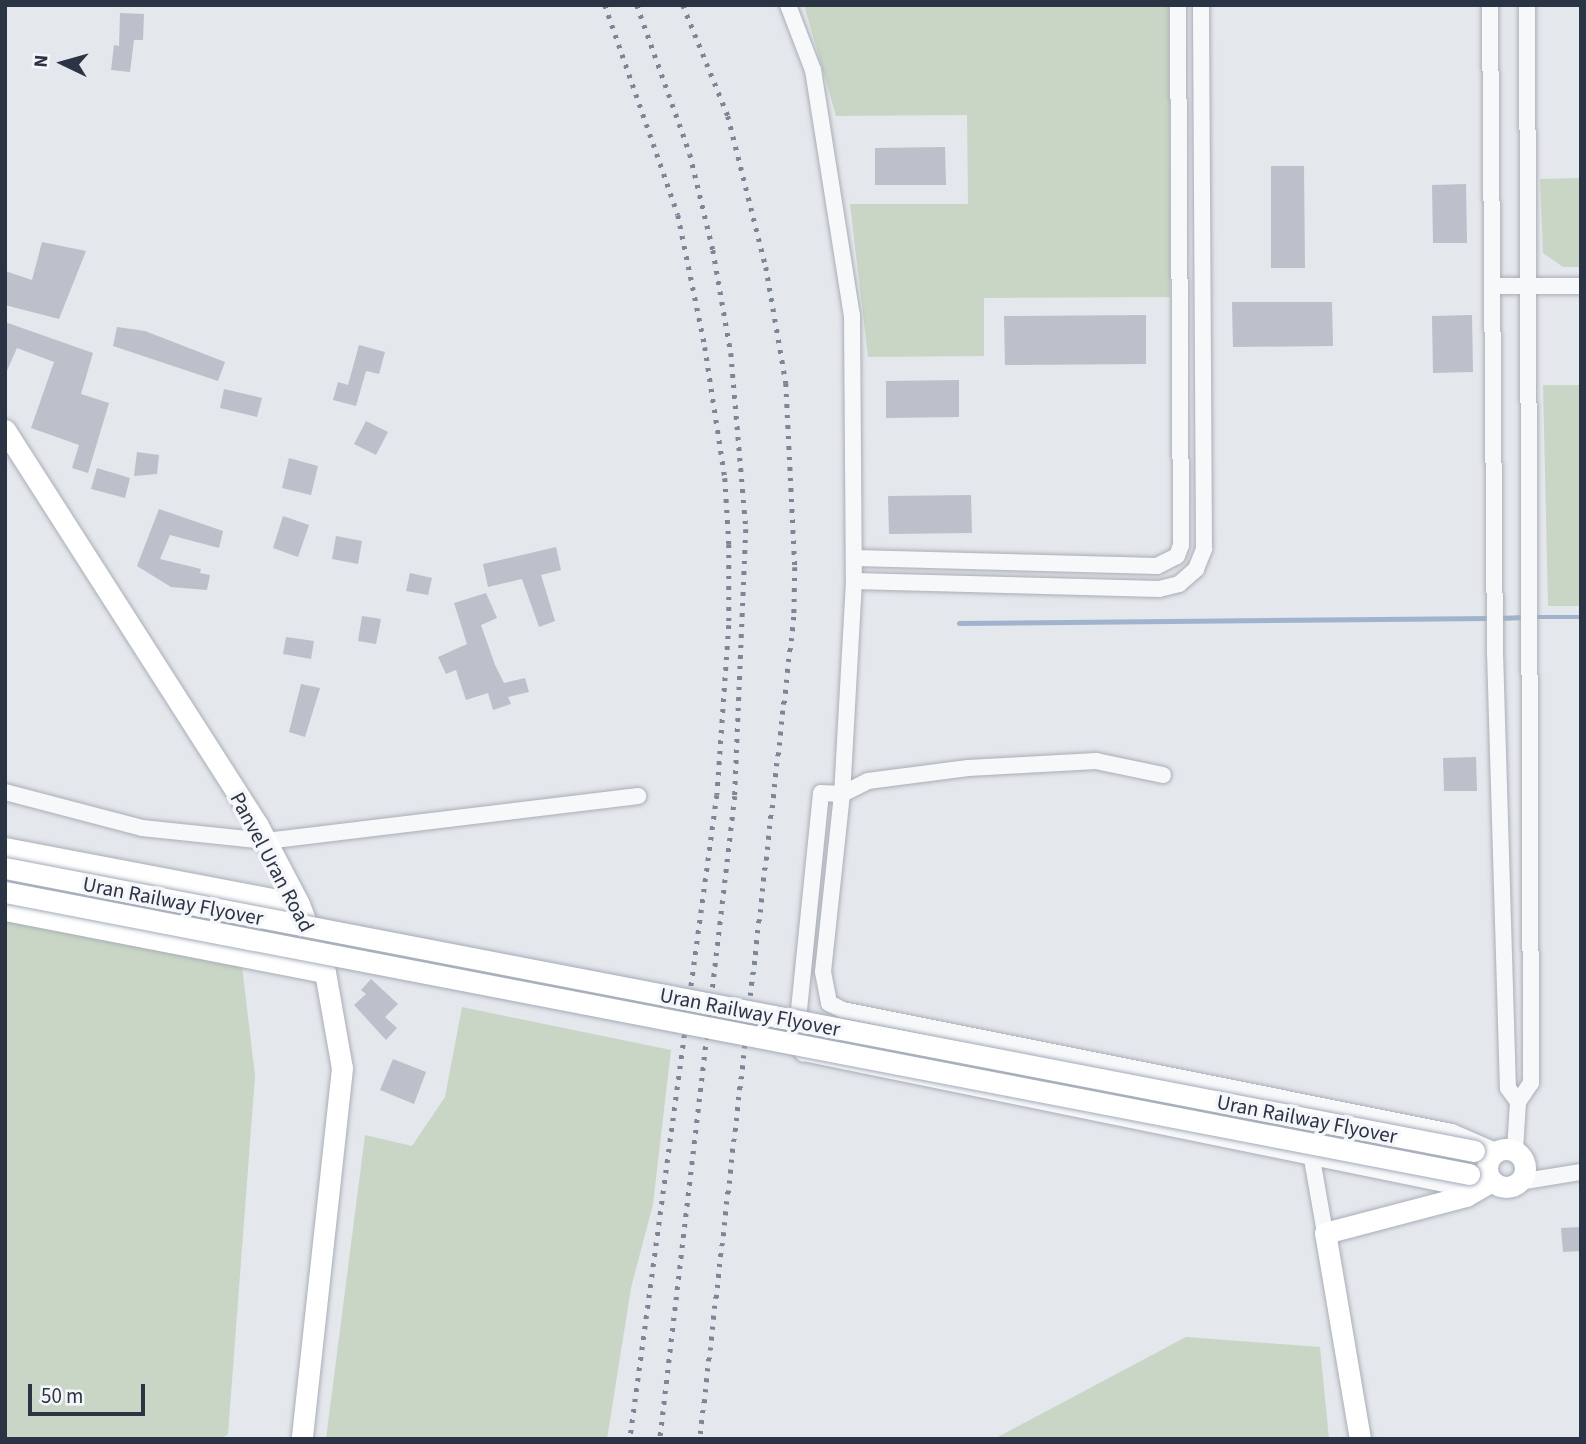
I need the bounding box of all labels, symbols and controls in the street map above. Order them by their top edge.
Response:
north arrow [28,28,98,98]
text: N [28,54,56,69]
street label: Panvel Uran Road [225,788,319,936]
street label: Uran Railway Flyover [81,871,265,931]
street label: Uran Railway Flyover [658,982,842,1042]
street label: Uran Railway Flyover [1215,1089,1399,1149]
scale bar [32,1370,149,1414]
text: 50 m [41,1381,83,1411]

